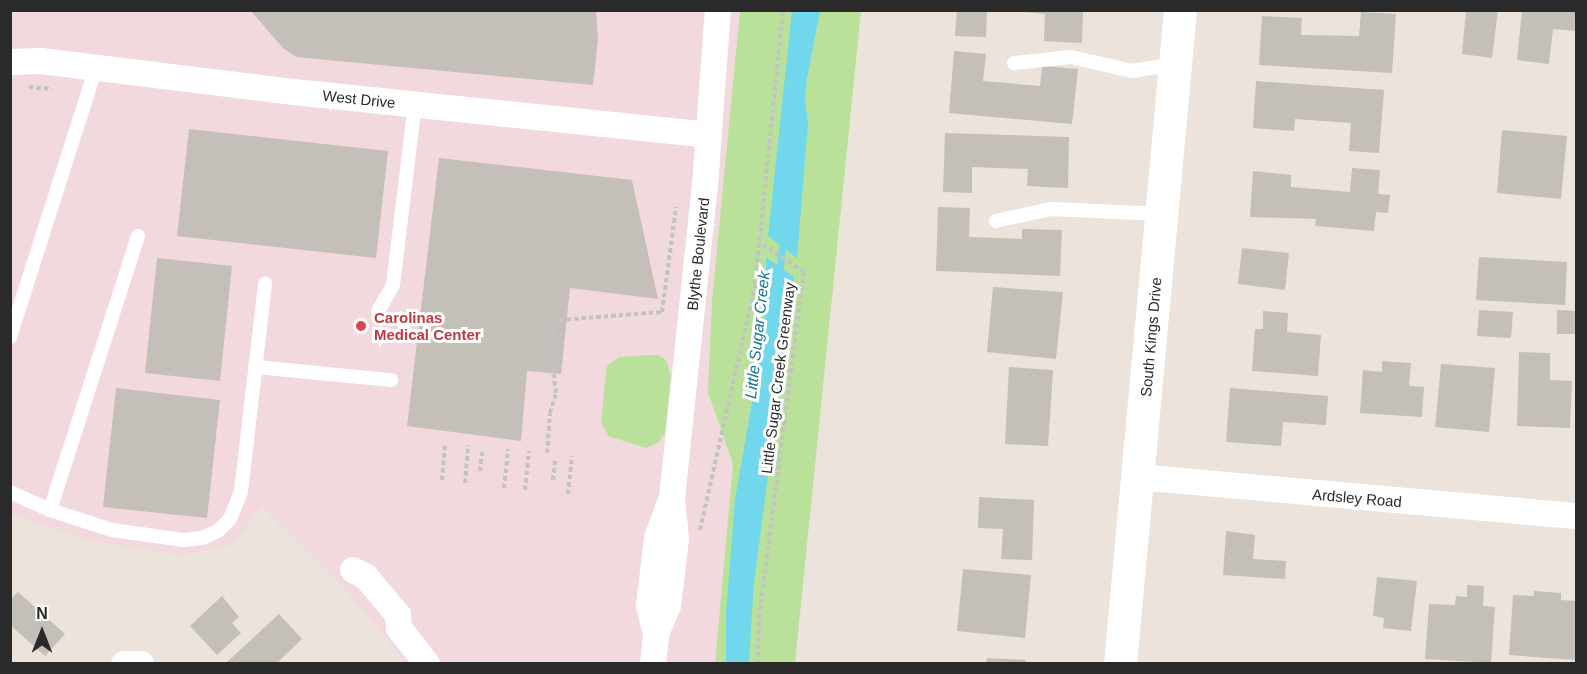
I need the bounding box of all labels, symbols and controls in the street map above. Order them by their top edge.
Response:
street label: West Drive [322,86,396,112]
street label: Blythe Boulevard [683,197,713,311]
water label: Little Sugar Creek [742,270,774,400]
street label: South Kings Drive [1137,276,1165,398]
street label: Little Sugar Creek Greenway [757,281,799,475]
place label: Carolinas Medical Center [374,308,481,343]
marker: Carolinas Medical Center [352,317,370,335]
street label: Ardsley Road [1311,485,1403,511]
north arrow [12,602,72,662]
text: N [36,605,48,622]

